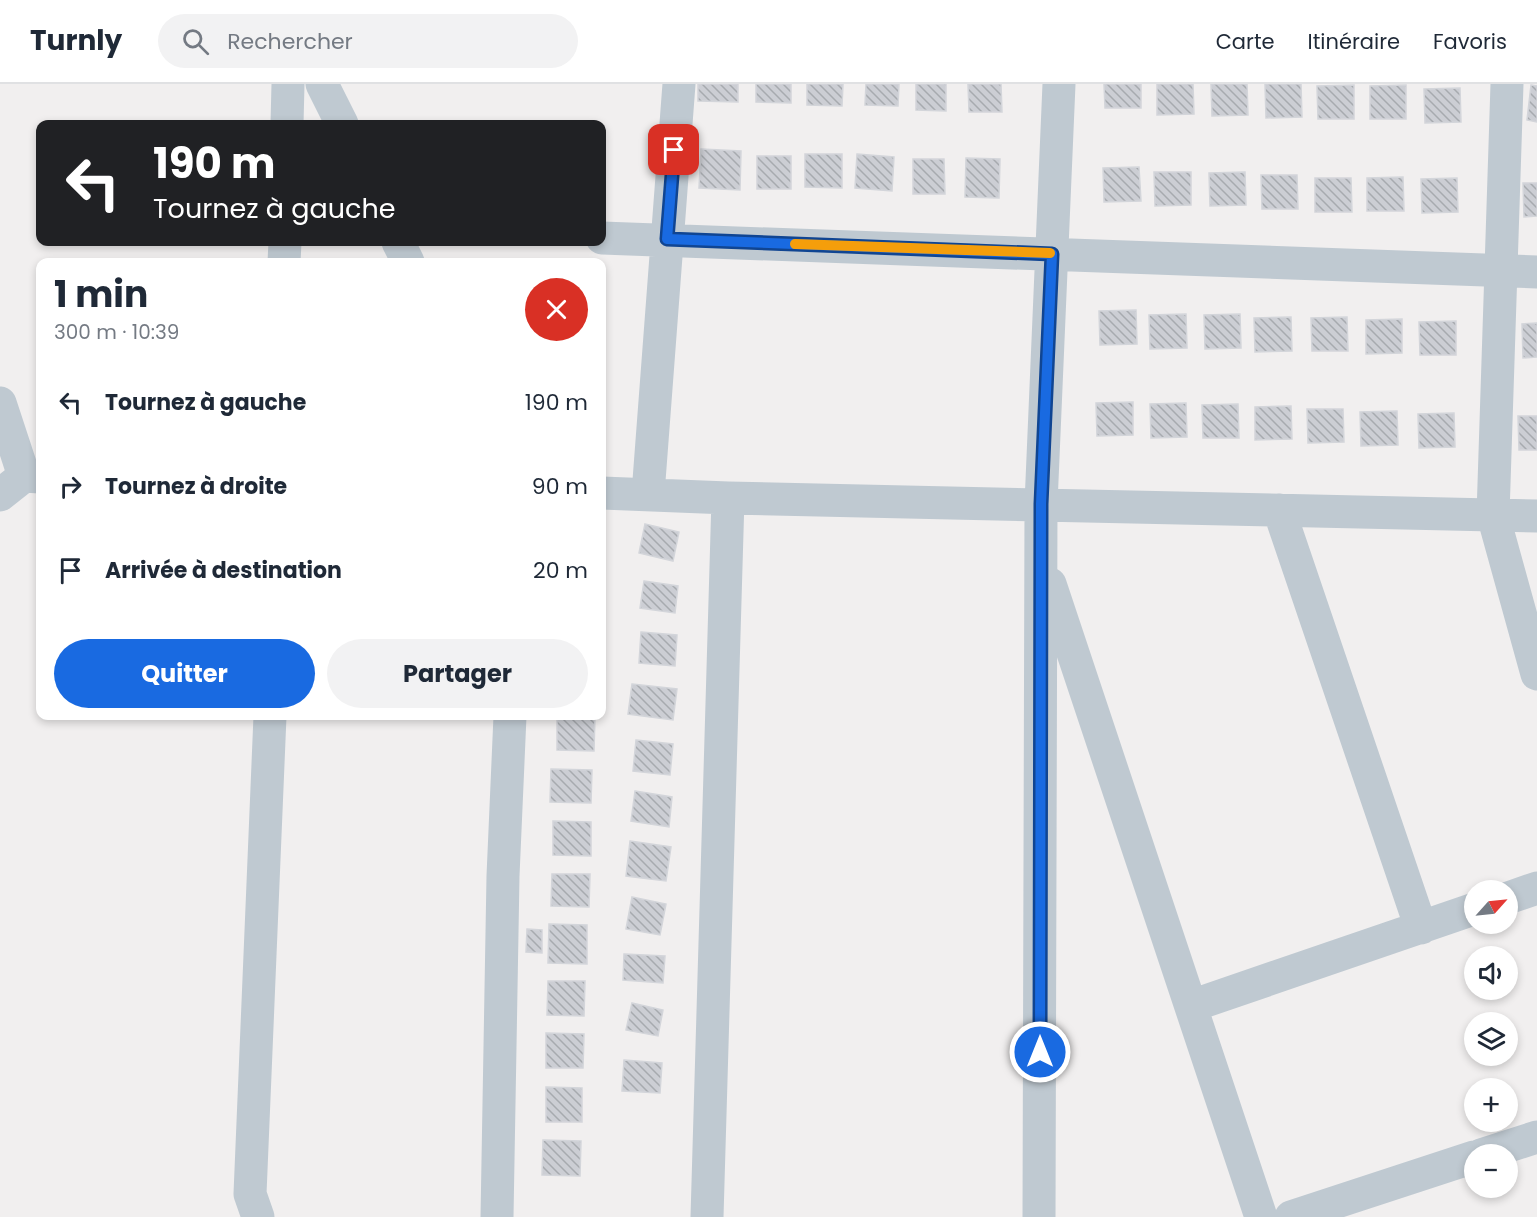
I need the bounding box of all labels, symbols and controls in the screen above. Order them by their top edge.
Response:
search box [158,14,578,68]
text: Turnly [30,21,122,60]
icon: search [179,25,212,58]
text: Rechercher [227,26,353,57]
text: Carte [1216,27,1275,56]
text: Itinéraire [1308,27,1400,56]
text: Favoris [1433,27,1507,56]
pin [648,124,699,175]
icon: arrive [657,133,690,166]
text: 190 m [153,134,275,193]
icon: left [54,144,132,222]
text: Tournez à gauche [153,190,395,227]
text: 1 min [54,269,148,320]
button: close [525,278,588,341]
text: 300 m · 10:39 [54,318,179,346]
icon: left [54,386,87,419]
text: Tournez à gauche [105,387,306,418]
text: 190 m [525,387,588,418]
icon: right [54,470,87,503]
text: Tournez à droite [105,471,287,502]
text: 90 m [532,471,588,502]
icon: arrive [54,554,87,587]
text: Arrivée à destination [105,555,342,586]
text: 20 m [533,555,588,586]
button: Quitter [54,639,315,708]
button: Partager [327,639,588,708]
north arrow [1464,880,1518,934]
map controls [1464,880,1518,1198]
button: sound [1464,946,1518,1000]
button: layers [1464,1012,1518,1066]
position arrow [1008,1020,1072,1084]
button: + [1464,1078,1518,1132]
button: − [1464,1144,1518,1198]

